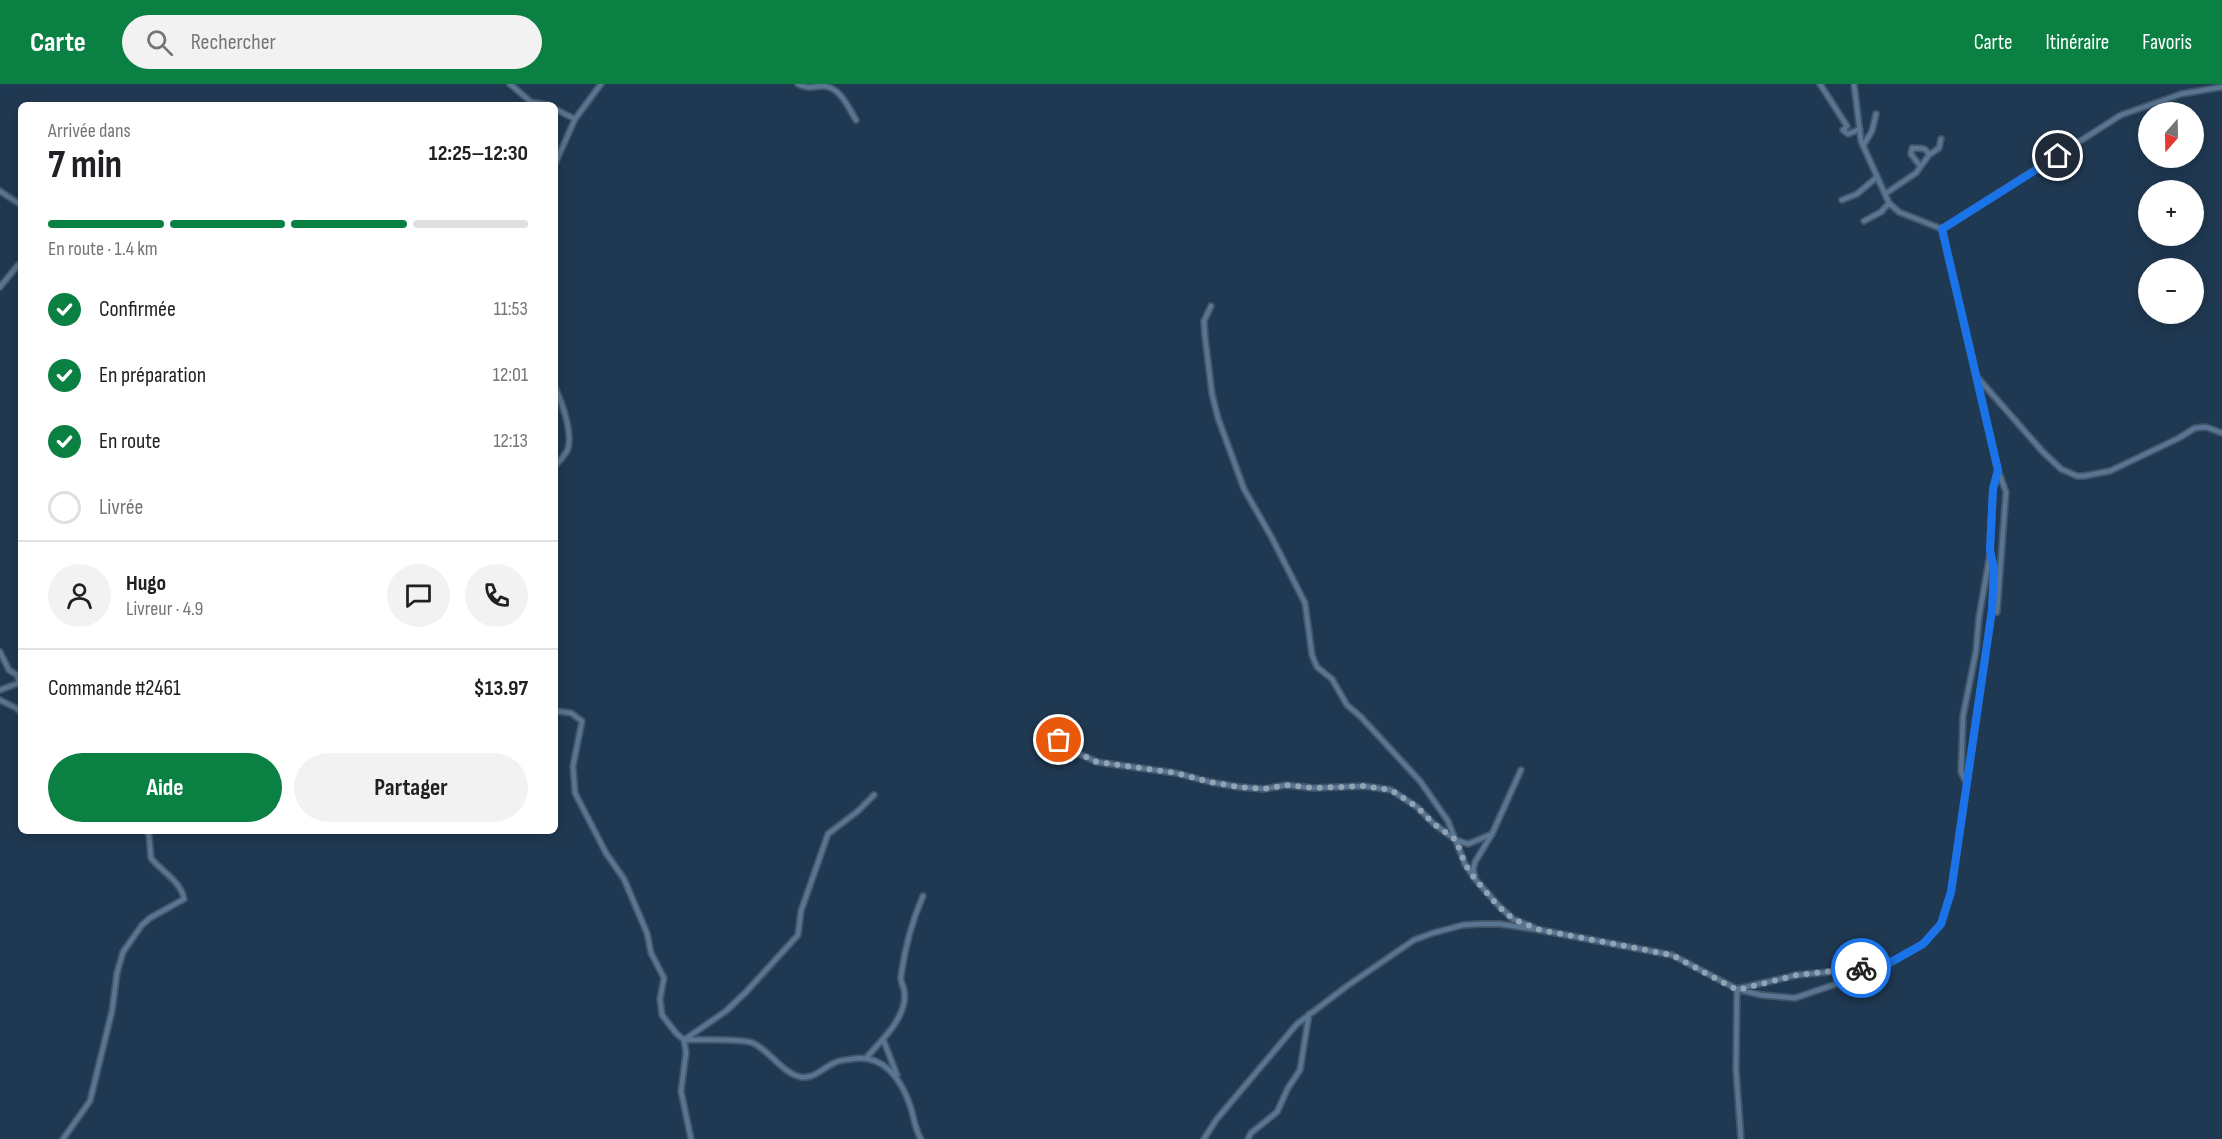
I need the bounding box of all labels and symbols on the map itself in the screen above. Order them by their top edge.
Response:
north arrow [2138,102,2204,168]
pin [2032,130,2083,181]
pin [1033,714,1084,765]
courier [1831,938,1891,998]

